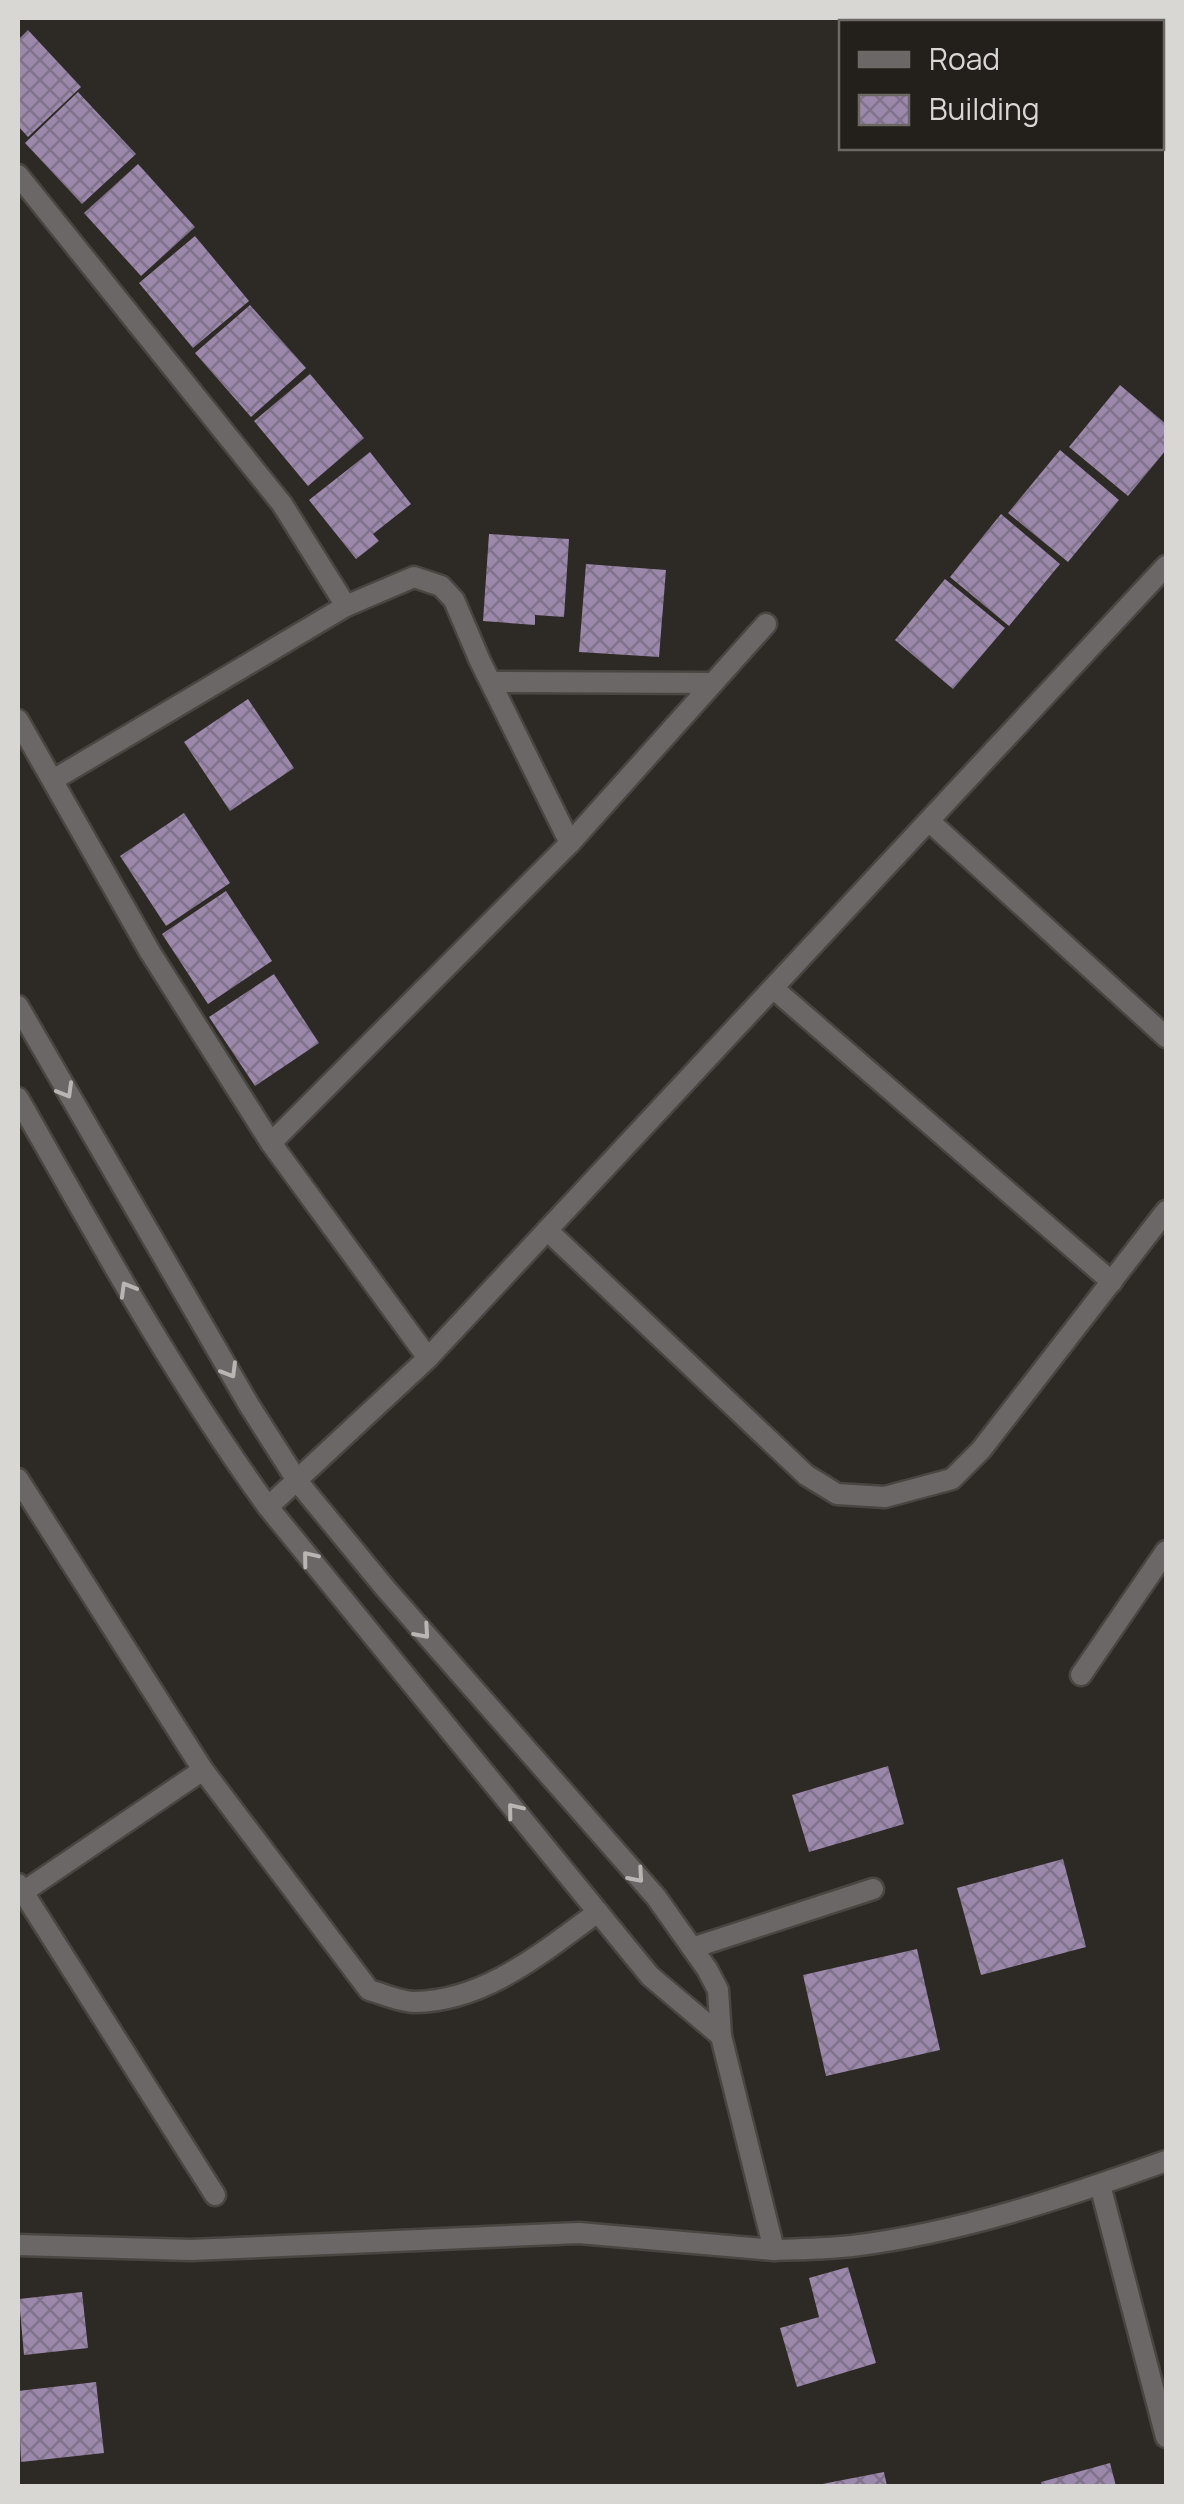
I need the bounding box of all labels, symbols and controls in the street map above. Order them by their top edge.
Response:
legend [839,20,1164,150]
text: Road [929,38,1000,79]
text: Building [929,88,1040,129]
one-way arrow [53,1080,73,1098]
one-way arrow [120,1282,140,1300]
one-way arrow [218,1361,237,1379]
one-way arrow [303,1551,321,1569]
one-way arrow [411,1620,429,1639]
one-way arrow [508,1803,526,1821]
one-way arrow [625,1864,643,1883]

